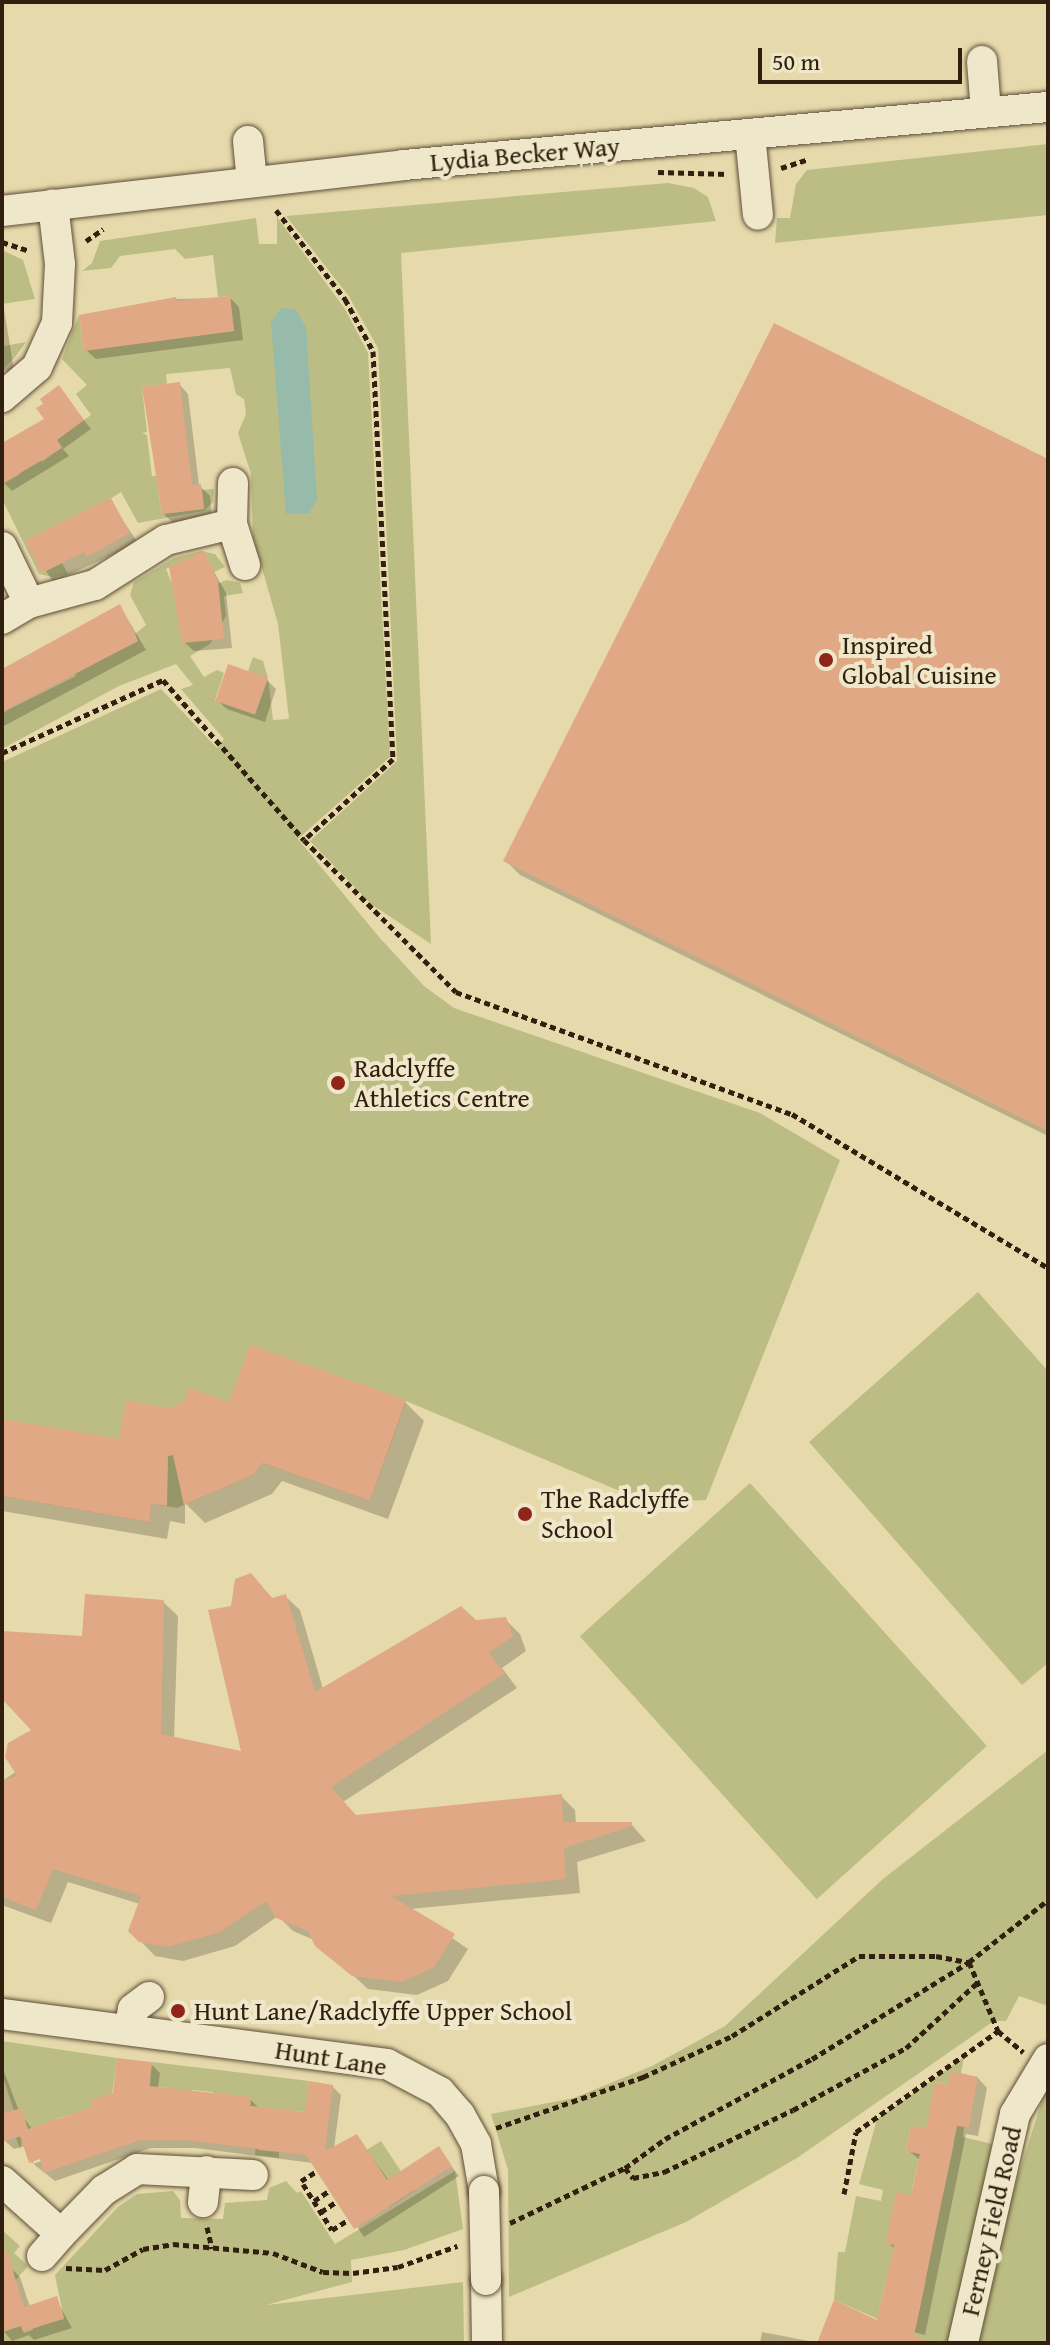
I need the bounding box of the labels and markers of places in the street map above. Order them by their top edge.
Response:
place label: Inspired Global Cuisine [842,629,997,690]
marker: Inspired Global Cuisine [817,651,835,669]
place label: Radclyffe Athletics Centre [354,1052,530,1114]
marker: Radclyffe Athletics Centre [329,1074,347,1092]
place label: The Radclyffe School [541,1483,689,1544]
marker: The Radclyffe School [516,1505,534,1523]
place label: Hunt Lane/Radclyffe Upper School [194,1995,572,2027]
marker: Hunt Lane/Radclyffe Upper School [169,2002,187,2020]

